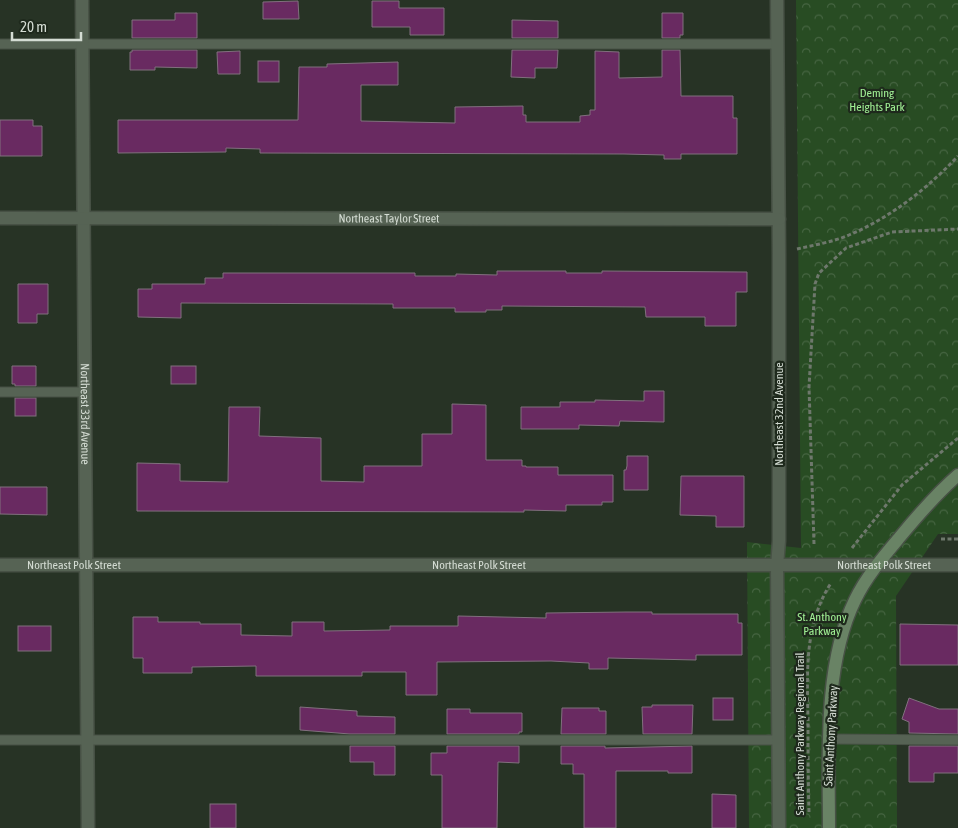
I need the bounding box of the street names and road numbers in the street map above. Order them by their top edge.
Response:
street label: Northeast Taylor Street [338,211,440,226]
street label: Northeast 32nd Avenue [772,362,786,466]
street label: Northeast 33rd Avenue [78,363,92,465]
street label: Northeast Polk Street [27,558,121,572]
street label: Northeast Polk Street [432,558,526,572]
street label: Northeast Polk Street [837,558,931,572]
street label: Saint Anthony Parkway Regional Trail [793,652,807,816]
street label: Saint Anthony Parkway [821,685,841,787]

